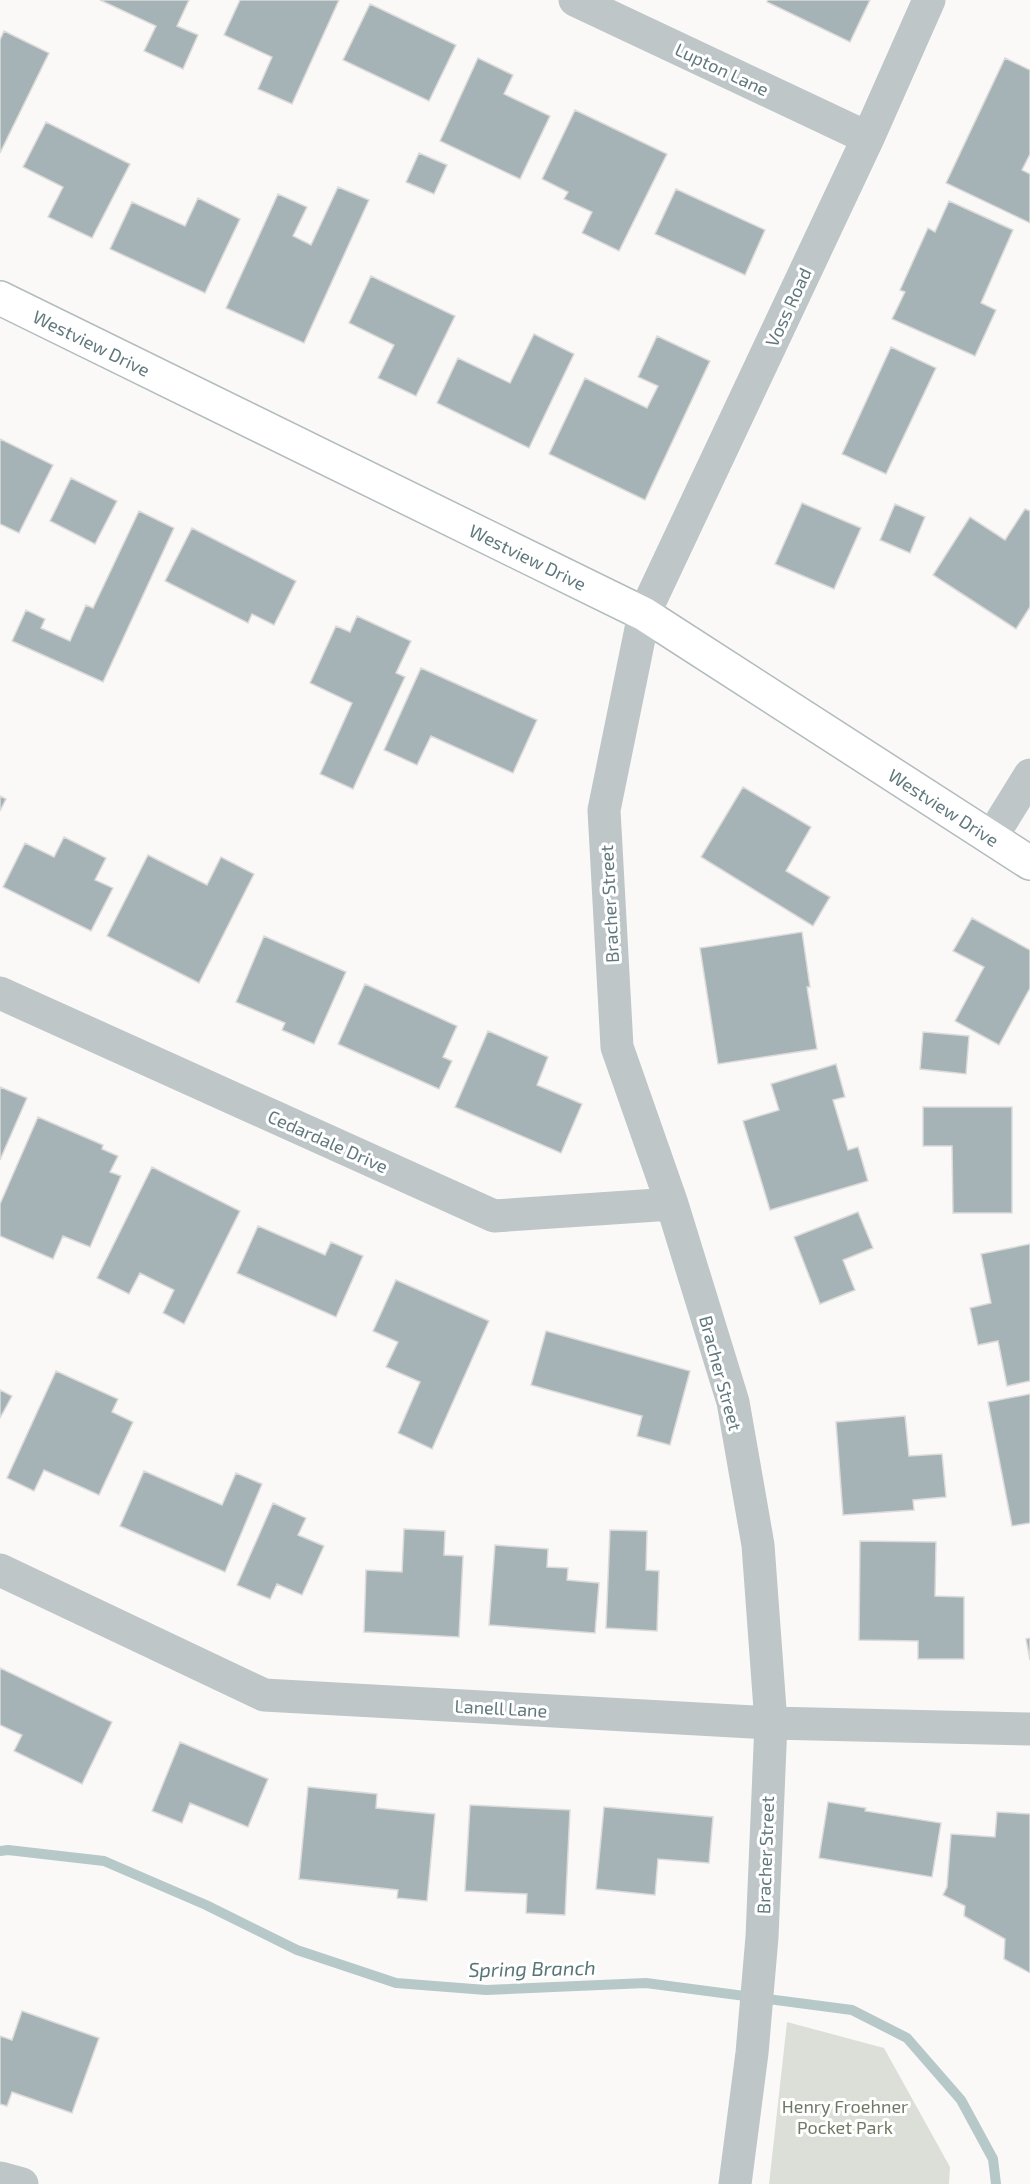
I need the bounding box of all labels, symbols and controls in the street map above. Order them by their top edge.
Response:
street label: Lupton Lane [672,38,772,100]
street label: Voss Road [760,264,816,350]
street label: Westview Drive [30,305,154,381]
street label: Westview Drive [466,519,590,595]
street label: Westview Drive [884,764,1003,851]
street label: Bracher Street [595,844,623,964]
street label: Cedardale Drive [265,1105,391,1177]
street label: Bracher Street [695,1313,747,1433]
street label: Lanell Lane [454,1695,548,1721]
street label: Bracher Street [752,1795,778,1914]
water label: Spring Branch [468,1955,596,1981]
park label: Henry Froehner Pocket Park [782,2095,908,2138]

